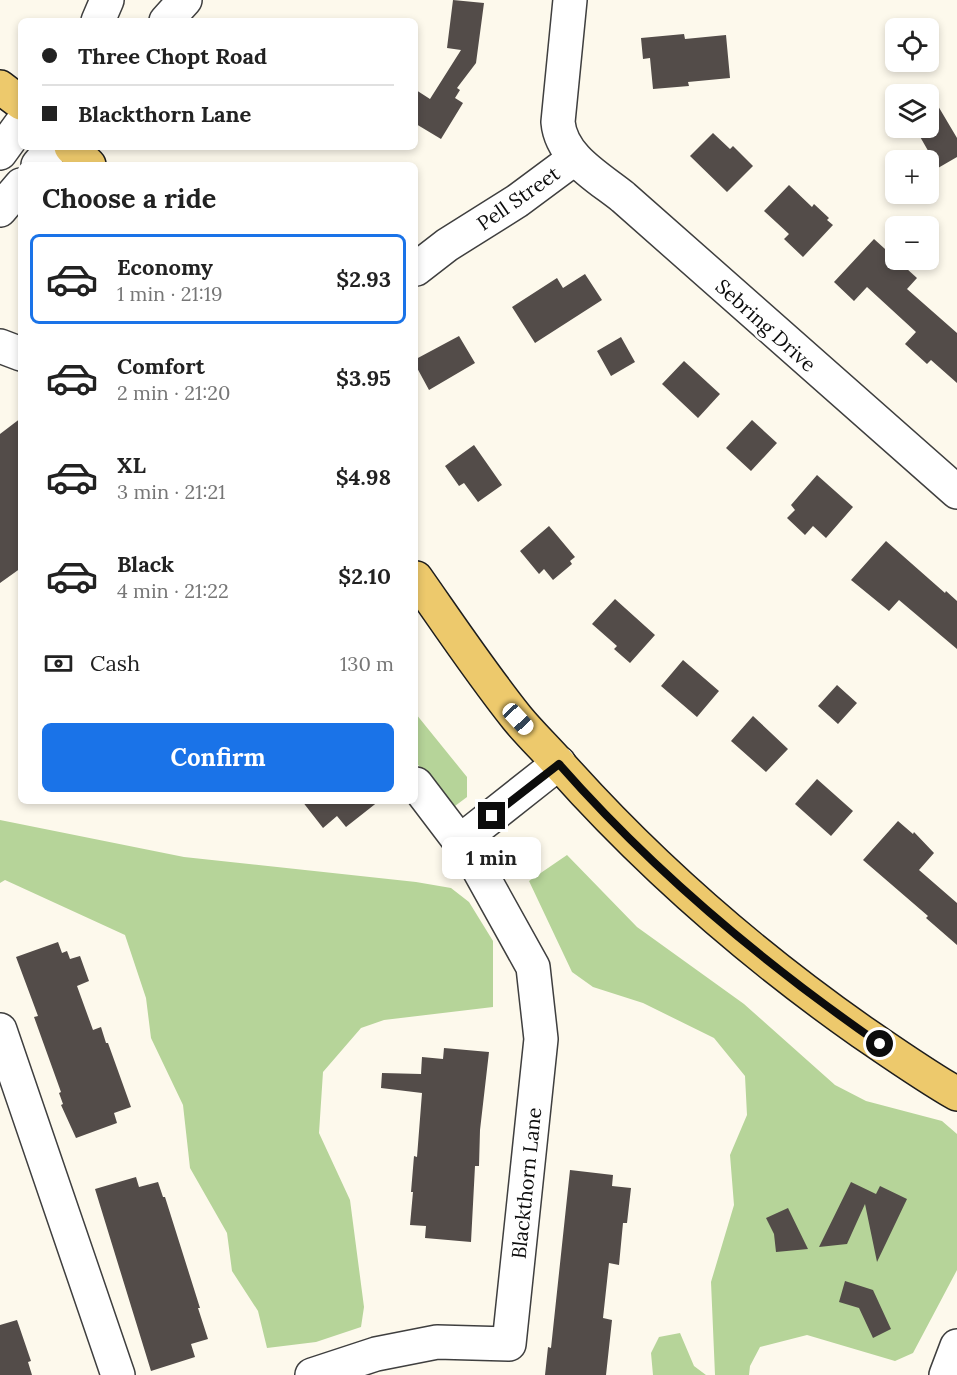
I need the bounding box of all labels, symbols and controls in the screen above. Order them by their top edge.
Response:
map controls [885,18,939,270]
button: locate [885,18,939,72]
text: Three Chopt Road [78,42,267,70]
button: layers [885,84,939,138]
text: Blackthorn Lane [78,100,251,128]
button: + [885,150,939,204]
street label: Pell Street [472,160,565,236]
text: Choose a ride [42,181,216,215]
button: − [885,216,939,270]
icon: car [45,252,99,306]
text: Economy [117,253,213,281]
text: $2.93 [336,265,391,293]
street label: Sebring Drive [711,273,822,377]
text: 1 min · 21:19 [117,281,223,306]
icon: car [45,351,99,405]
text: Comfort [117,352,205,380]
text: $3.95 [336,364,391,392]
text: 2 min · 21:20 [117,380,230,405]
icon: car [45,450,99,504]
text: XL [117,451,146,479]
text: $4.98 [336,463,391,491]
text: 3 min · 21:21 [117,479,226,504]
icon: car [45,549,99,603]
text: Black [117,550,174,578]
text: $2.10 [338,562,391,590]
text: 4 min · 21:22 [117,578,229,603]
icon: cash [42,647,75,680]
text: Cash [90,649,140,677]
text: 130 m [340,651,394,676]
car [499,700,537,738]
button: Confirm [42,723,394,792]
route end [478,802,505,829]
callout: 1 min [442,837,542,879]
text: 1 min [466,845,517,870]
route start [866,1030,893,1057]
street label: Blackthorn Lane [506,1106,546,1260]

